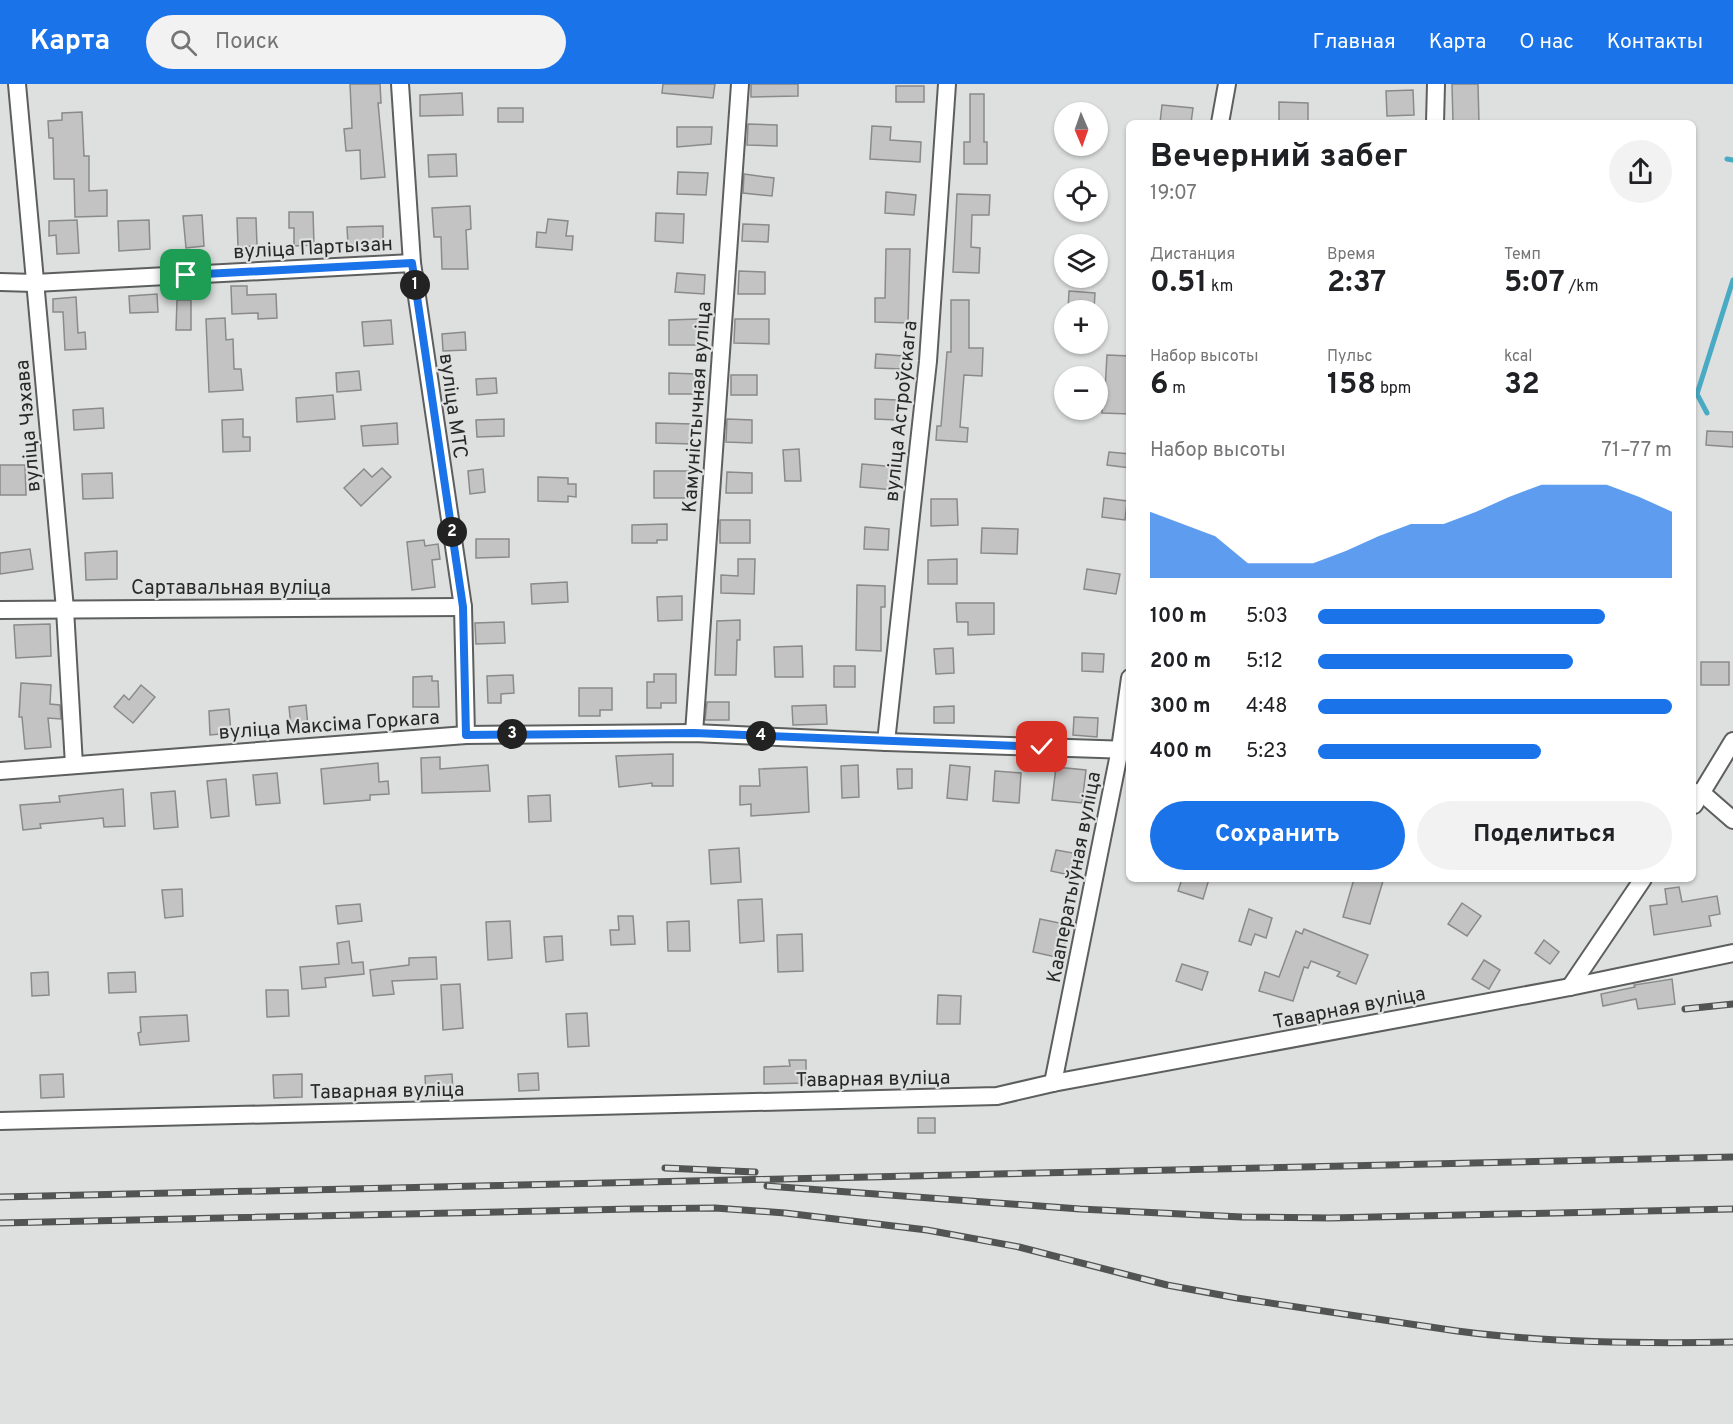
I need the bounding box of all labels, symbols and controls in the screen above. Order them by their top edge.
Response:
search box [146,15,566,69]
text: Карта [30,24,110,60]
icon: search [167,26,200,59]
text: Поиск [215,29,279,56]
text: Главная [1312,29,1396,56]
text: Карта [1429,29,1486,56]
text: О нас [1519,29,1574,56]
text: Контакты [1607,29,1703,56]
north arrow [1054,102,1108,156]
map controls [1054,102,1108,420]
text: Вечерний забег [1150,137,1408,179]
button: share [1609,140,1672,203]
button: locate [1054,168,1108,222]
text: 19:07 [1150,181,1197,207]
street label: вуліца Партызан [233,232,394,266]
button: layers [1054,234,1108,288]
text: Дистанция [1150,245,1235,265]
text: Время [1327,245,1375,265]
text: Темп [1504,245,1541,265]
pin [160,249,211,300]
icon: arrive [169,258,202,291]
text: 0.51 [1150,265,1207,302]
text: 2:37 [1327,265,1386,302]
text: 5:07 [1504,265,1565,302]
pin: 1 [400,270,430,300]
text: 1 [412,275,418,295]
text: km [1207,277,1233,297]
text: /km [1565,277,1598,297]
button: + [1054,300,1108,354]
street label: Камуністычная вуліца [678,301,718,514]
street label: вуліца Астроўскага [880,319,924,503]
text: Набор высоты [1150,347,1258,367]
text: Пульс [1327,347,1373,367]
text: kcal [1504,347,1532,367]
street label: вуліца МТС [432,352,472,461]
street label: вуліца Чэхава [10,359,48,493]
button: − [1054,366,1108,420]
text: 6 [1150,367,1168,404]
text: 158 [1327,367,1376,404]
text: 32 [1504,367,1540,404]
text: m [1168,379,1186,399]
text: bpm [1376,379,1411,399]
text: Набор высоты [1150,438,1286,464]
text: 71–77 m [1601,438,1672,464]
pin: 2 [437,517,467,547]
text: 2 [447,522,457,542]
street label: Сартавальная вуліца [131,576,331,602]
text: 100 m [1150,604,1207,630]
text: 5:03 [1246,604,1288,630]
text: 200 m [1150,649,1211,675]
text: 5:12 [1246,649,1283,675]
text: 300 m [1150,694,1211,720]
text: 4:48 [1246,694,1288,720]
street label: вуліца Максіма Горкага [218,705,440,747]
pin: 3 [497,719,527,749]
pin: 4 [746,721,776,751]
pin [1016,721,1067,772]
text: 3 [507,724,517,744]
text: 4 [756,726,766,746]
icon: check [1025,730,1058,763]
text: 400 m [1150,739,1212,765]
text: 5:23 [1246,739,1287,765]
street label: Кааператыўная вуліца [1042,770,1108,985]
button: Сохранить [1150,801,1405,870]
button: Поделиться [1417,801,1672,870]
street label: Таварная вуліца [1271,981,1428,1036]
street label: Таварная вуліца [796,1066,951,1094]
street label: Таварная вуліца [310,1078,465,1106]

